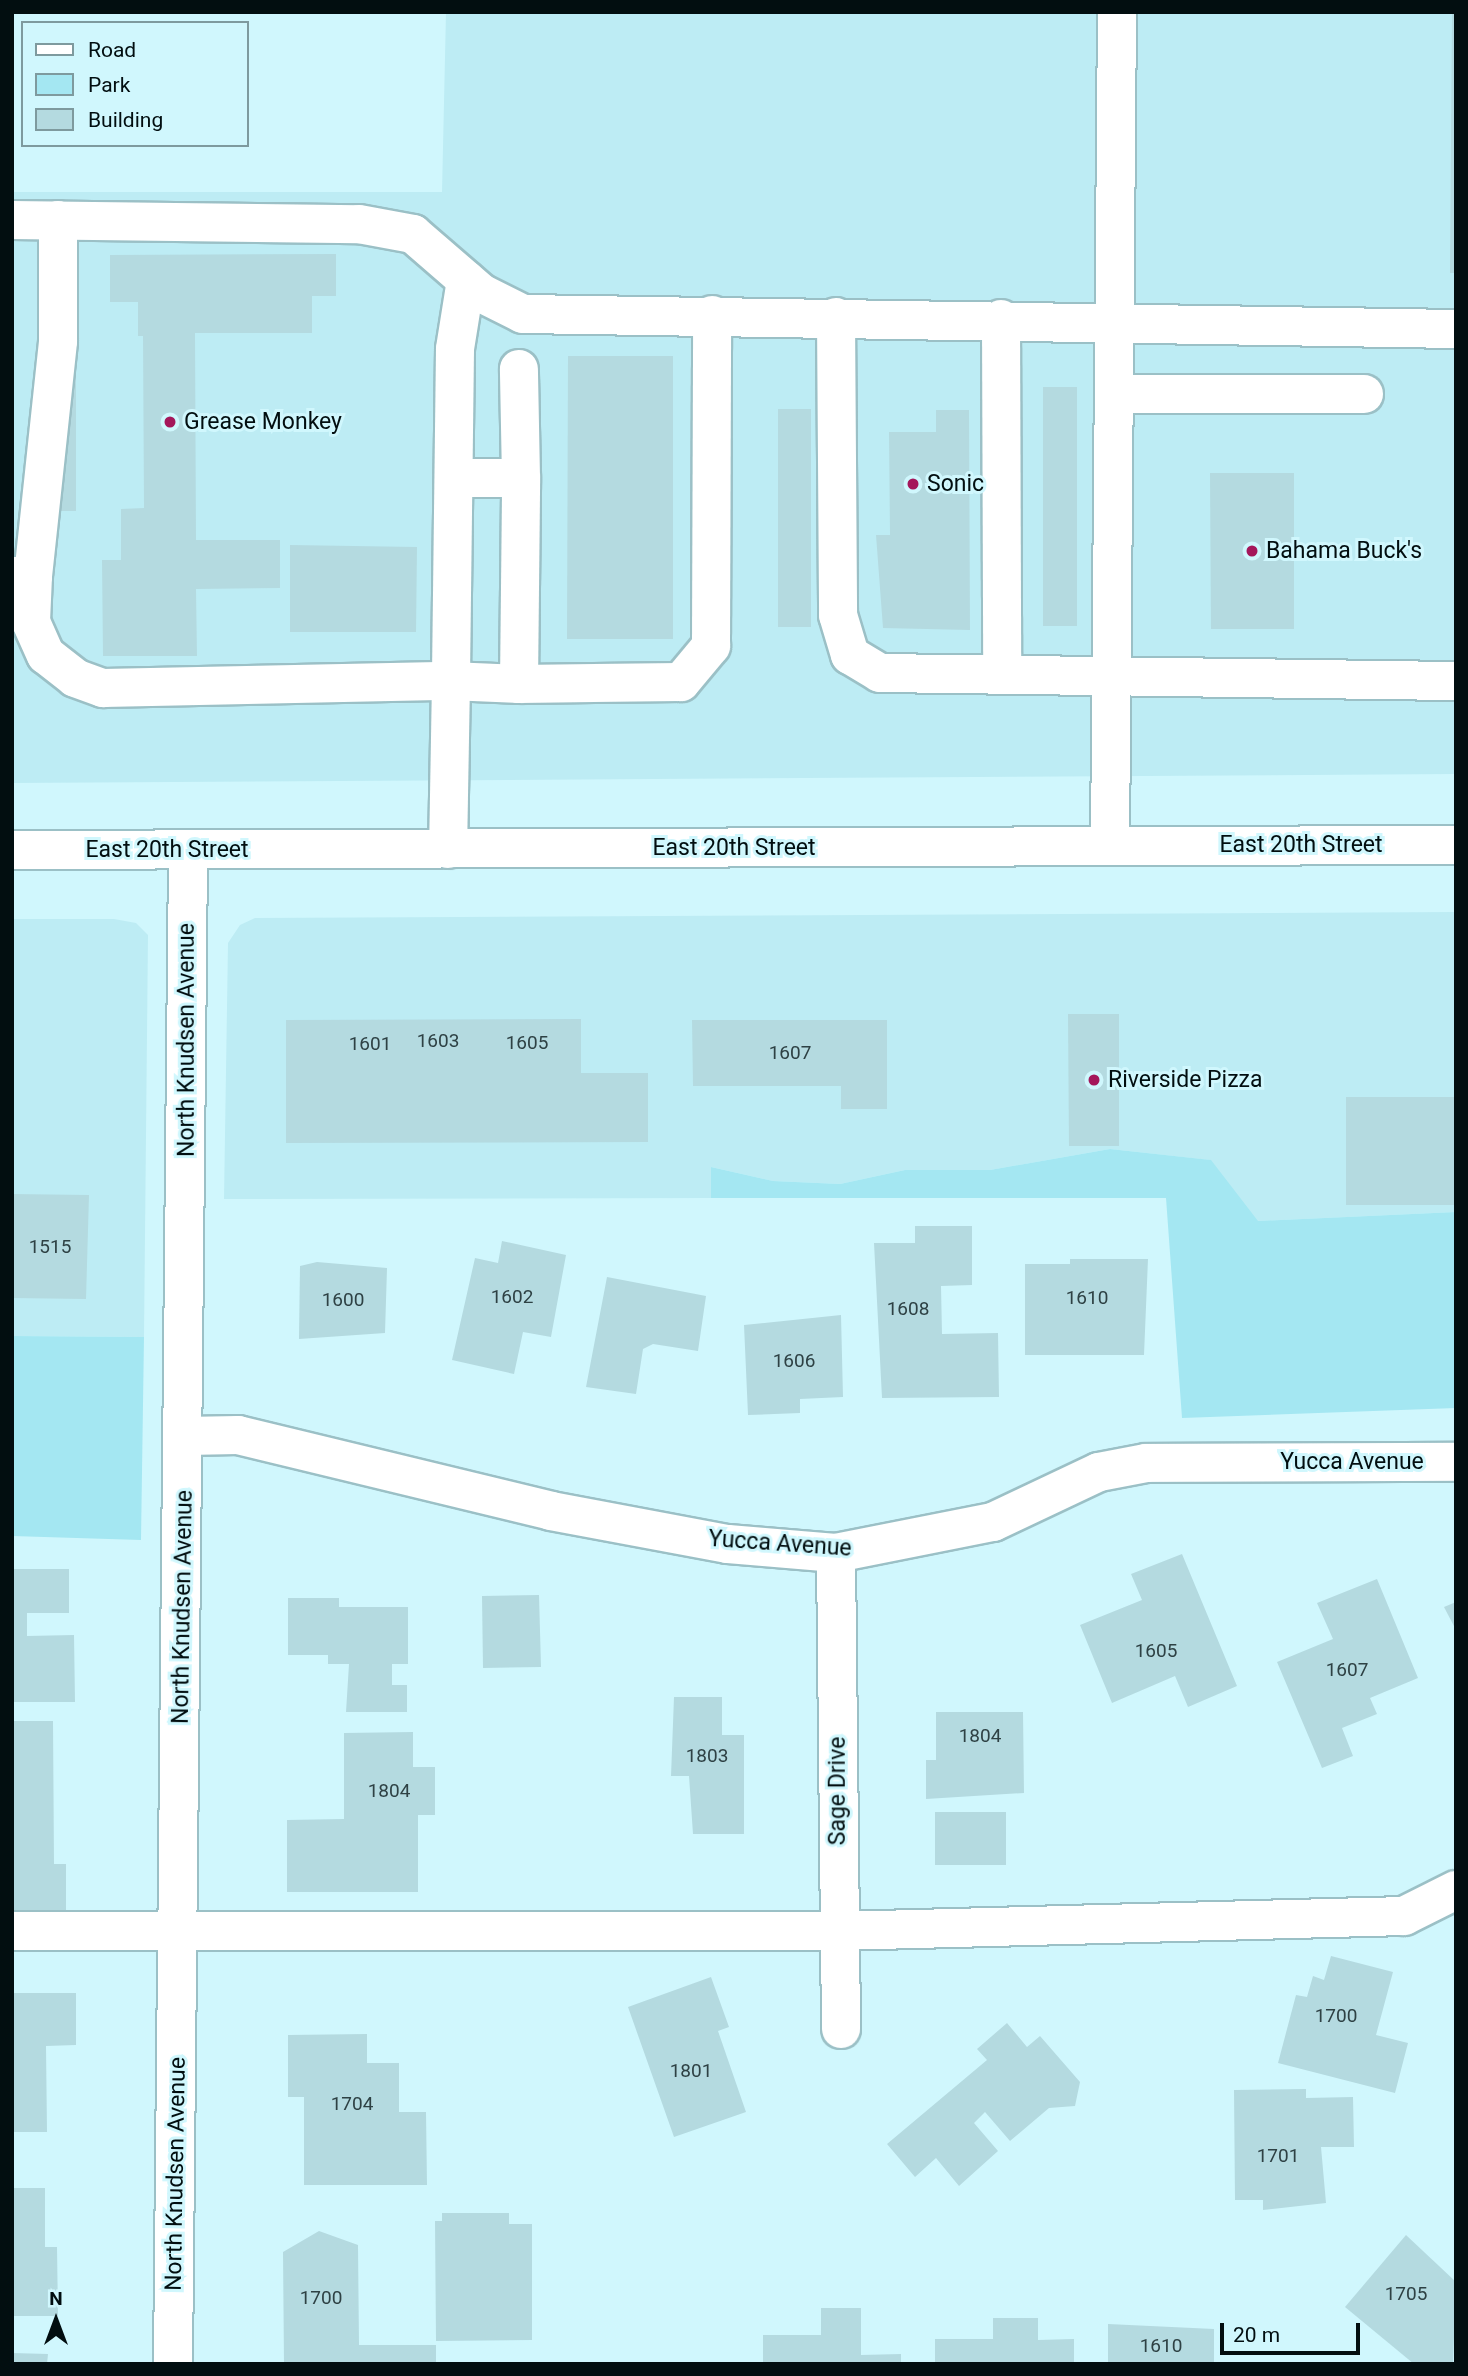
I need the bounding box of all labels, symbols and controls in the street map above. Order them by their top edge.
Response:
legend [21,21,248,147]
text: Road [88,38,136,62]
text: Park [88,73,130,97]
text: Building [88,108,163,132]
place label: Grease Monkey [184,408,342,436]
marker: Grease Monkey [162,414,178,430]
place label: Sonic [927,470,984,498]
marker: Sonic [905,476,921,492]
place label: Bahama Buck's [1266,537,1422,565]
marker: Bahama Buck's [1244,543,1260,559]
street label: East 20th Street [1219,831,1383,859]
street label: East 20th Street [652,834,816,862]
street label: East 20th Street [85,836,249,864]
street label: North Knudsen Avenue [173,923,201,1157]
house number: 1603 [417,1030,459,1052]
house number: 1605 [506,1032,548,1054]
house number: 1601 [349,1033,391,1055]
house number: 1607 [769,1042,811,1064]
place label: Riverside Pizza [1108,1066,1263,1094]
marker: Riverside Pizza [1086,1072,1102,1088]
house number: 1515 [29,1236,71,1258]
house number: 1602 [491,1286,533,1308]
house number: 1610 [1066,1287,1108,1309]
house number: 1600 [322,1289,364,1311]
house number: 1608 [887,1298,929,1320]
house number: 1606 [773,1350,815,1372]
street label: Yucca Avenue [1280,1448,1424,1476]
street label: North Knudsen Avenue [167,1490,199,1724]
street label: Yucca Avenue [707,1525,853,1563]
house number: 1605 [1135,1640,1177,1662]
house number: 1607 [1326,1659,1368,1681]
house number: 1804 [959,1725,1001,1747]
street label: Sage Drive [824,1737,852,1845]
house number: 1803 [686,1745,728,1767]
house number: 1804 [368,1780,410,1802]
house number: 1700 [1315,2005,1357,2027]
street label: North Knudsen Avenue [160,2057,192,2291]
house number: 1801 [670,2060,712,2082]
house number: 1704 [331,2093,373,2115]
house number: 1701 [1257,2145,1299,2167]
house number: 1705 [1385,2283,1427,2305]
north arrow [21,2285,91,2355]
text: N [49,2287,63,2310]
house number: 1700 [300,2287,342,2309]
scale bar [1223,2310,1363,2354]
text: 20 m [1233,2323,1280,2347]
house number: 1610 [1140,2335,1182,2357]

